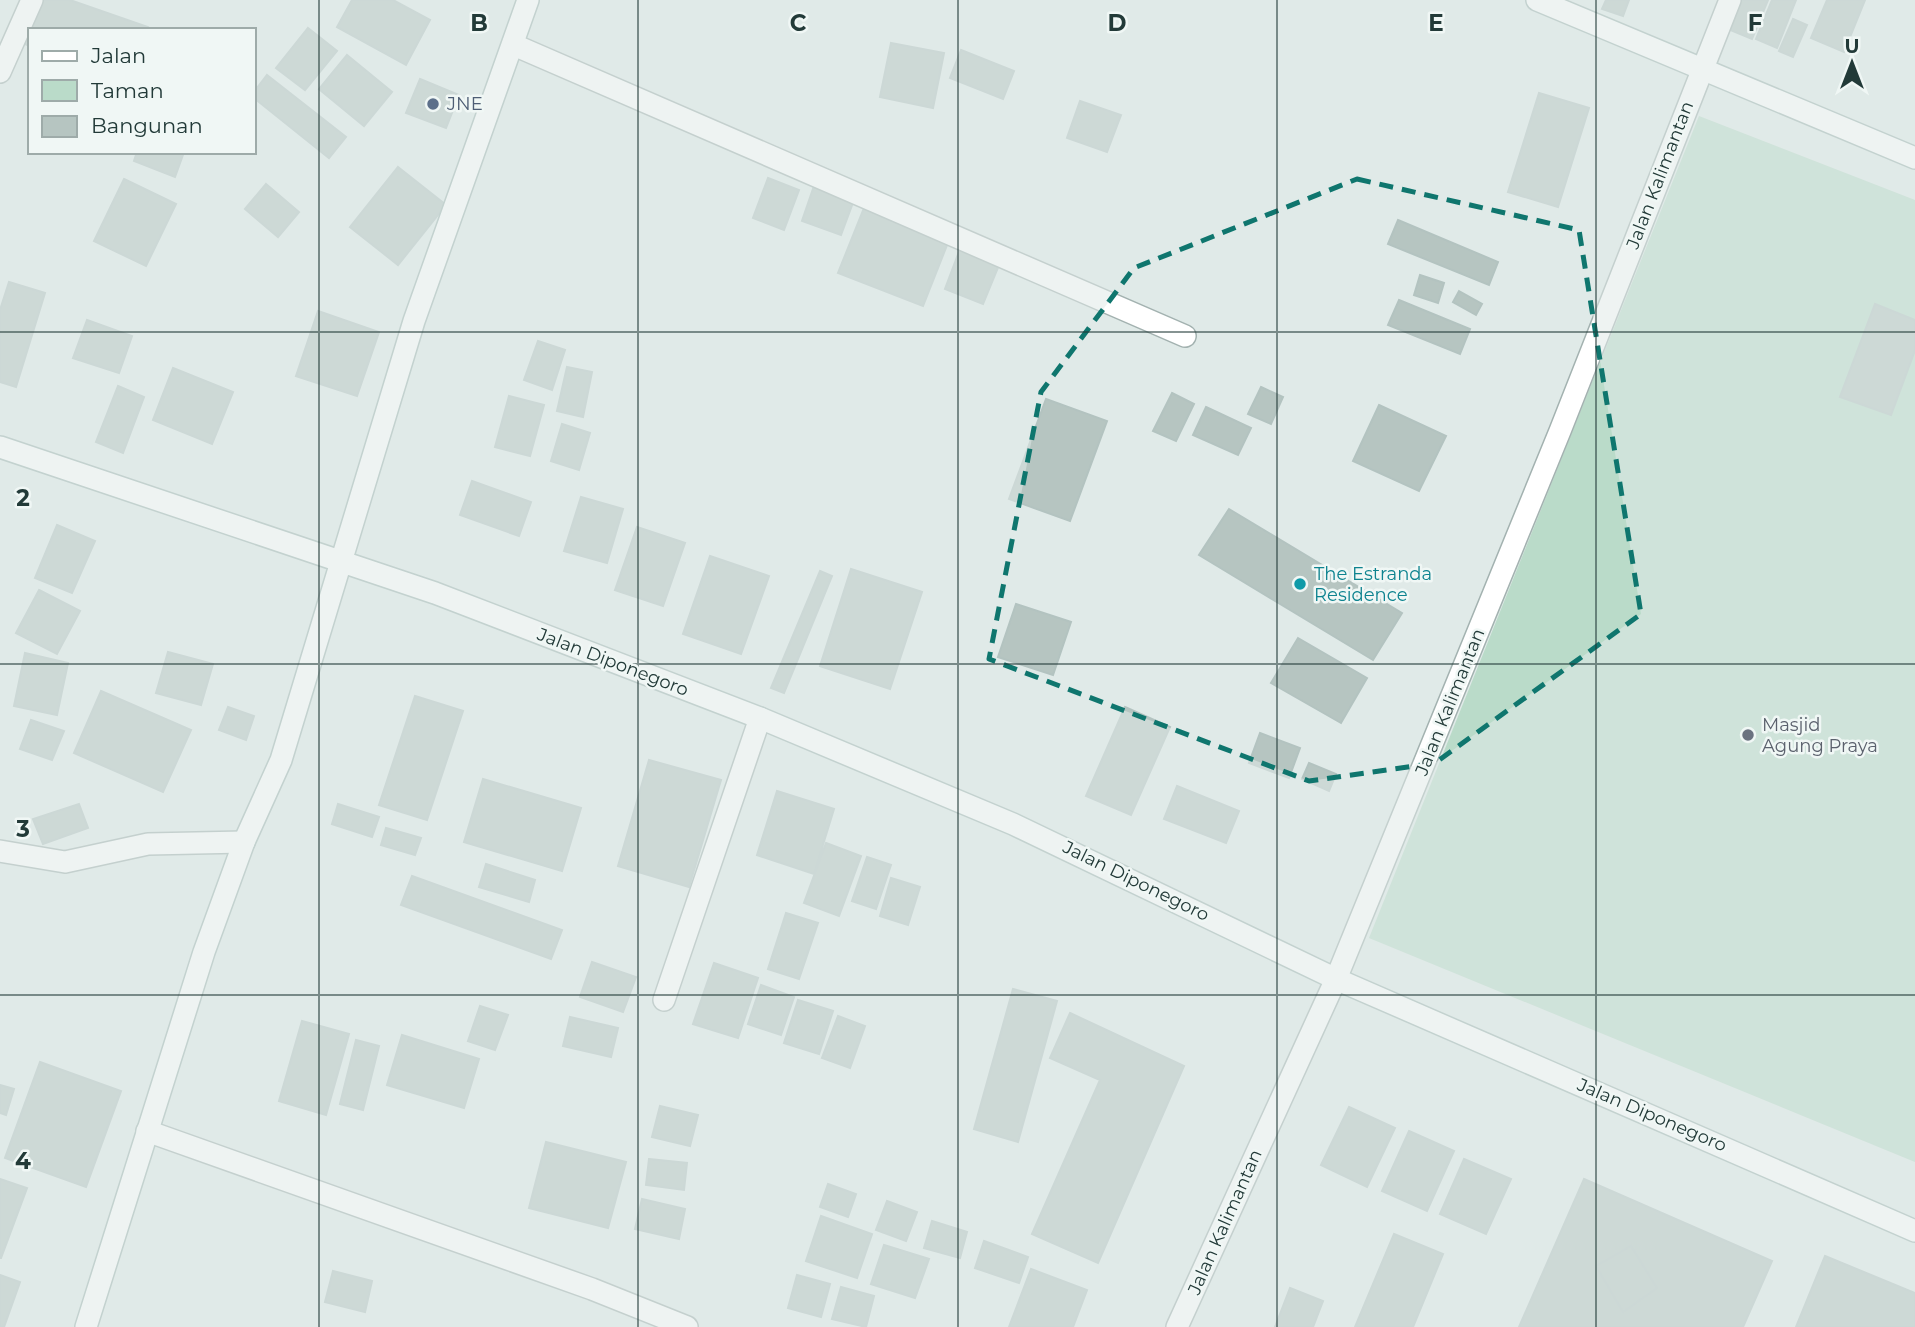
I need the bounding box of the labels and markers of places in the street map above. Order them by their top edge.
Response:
place label: JNE [446,93,483,115]
marker: JNE [425,96,441,112]
place label: The Estranda Residence [1314,563,1432,606]
marker: The Estranda Residence [1292,576,1308,592]
place label: Masjid Agung Praya [1762,714,1878,757]
marker: Masjid Agung Praya [1740,727,1756,743]

